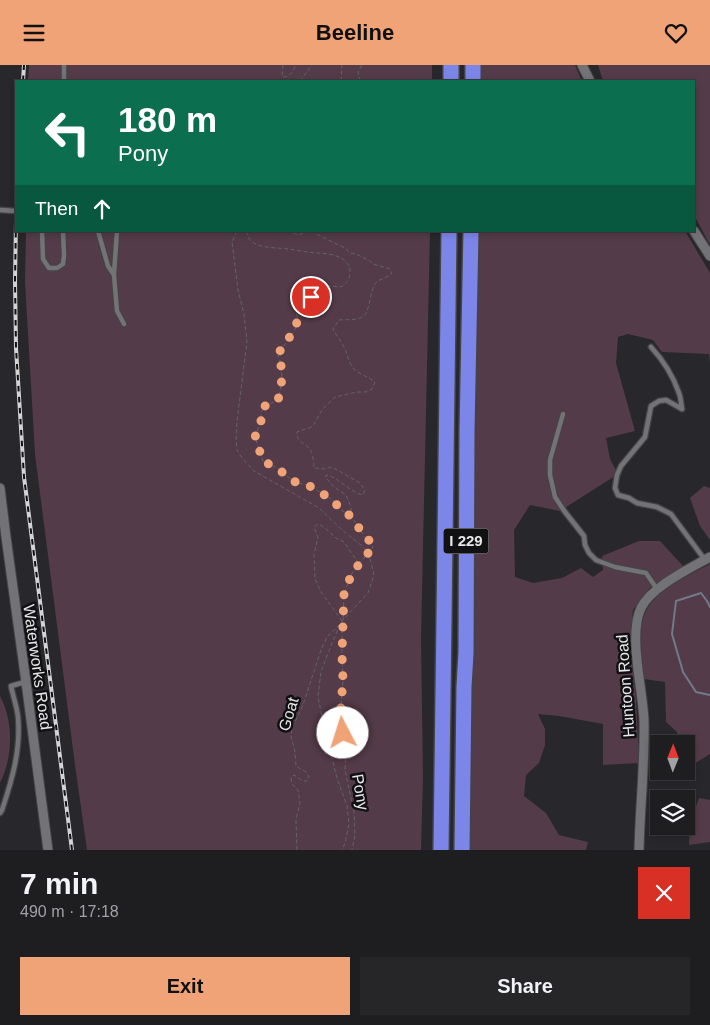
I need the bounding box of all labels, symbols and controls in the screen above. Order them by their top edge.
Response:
icon: menu [20,19,48,47]
icon: heart [662,19,690,47]
text: Beeline [316,20,394,45]
icon: left [35,100,100,165]
text: 180 m [118,100,217,139]
text: Pony [118,141,168,166]
icon: ahead [88,195,116,223]
text: Then [35,198,78,219]
pin [290,276,332,318]
icon: arrive [297,283,325,311]
road number: I 229 [444,529,488,553]
street label: Waterworks Road [20,603,55,731]
street label: Huntoon Road [613,634,638,738]
street label: Goat [275,695,302,733]
position arrow [316,706,368,758]
north arrow [650,735,695,780]
map controls [650,735,695,835]
street label: Pony [349,773,372,812]
button: layers [650,790,695,835]
text: 7 min [20,867,98,900]
button: close [638,867,690,919]
text: 490 m · 17:18 [20,903,119,920]
button: Exit [20,957,350,1015]
button: Share [360,957,690,1015]

